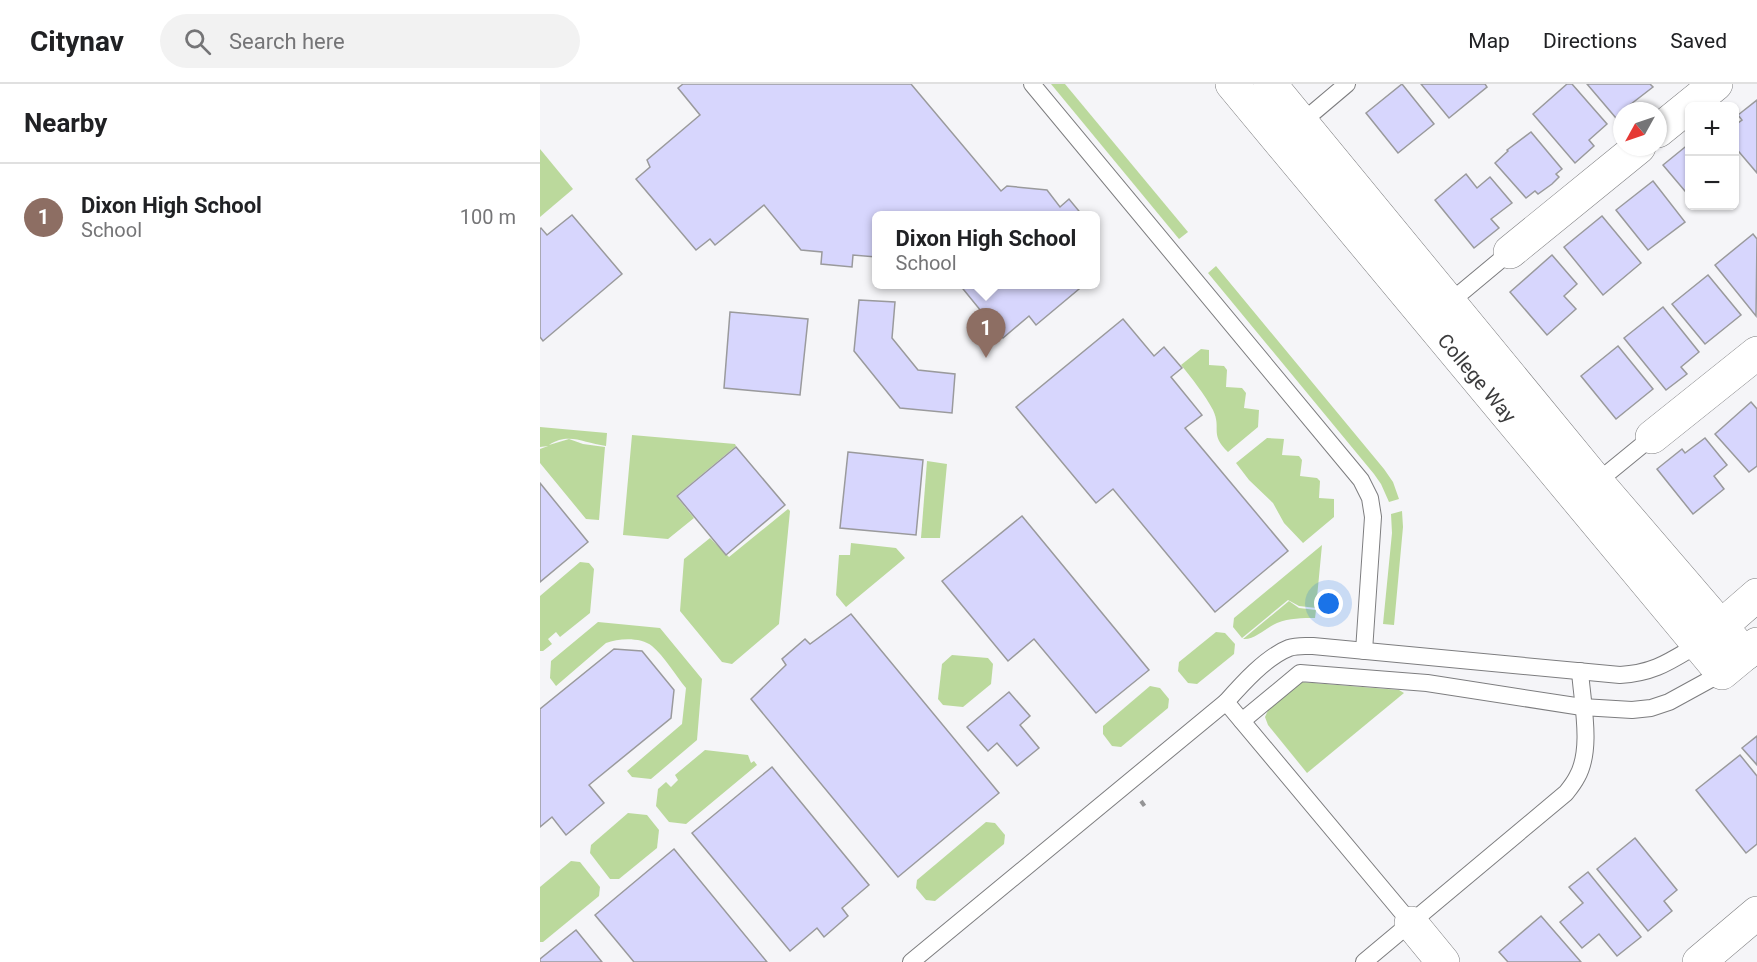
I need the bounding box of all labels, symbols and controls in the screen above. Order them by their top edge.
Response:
search box [160,14,580,68]
text: Citynav [30,25,124,58]
icon: search [181,25,214,58]
text: Search here [229,29,345,54]
text: Map [1468,29,1510,53]
text: Directions [1543,29,1637,53]
text: Saved [1670,29,1727,53]
north arrow [1613,102,1667,156]
map controls [1685,102,1739,210]
button: + [1685,102,1739,156]
text: Nearby [24,108,107,138]
button: − [1685,156,1739,210]
text: Dixon High School [81,193,262,218]
text: 1 [38,205,49,229]
text: 100 m [460,205,516,229]
popup [872,211,1100,289]
text: School [81,218,142,242]
text: Dixon High School [896,226,1076,251]
text: School [896,251,957,275]
pin: 1 [966,308,1006,358]
street label: College Way [1433,328,1522,428]
your location [1314,589,1343,618]

